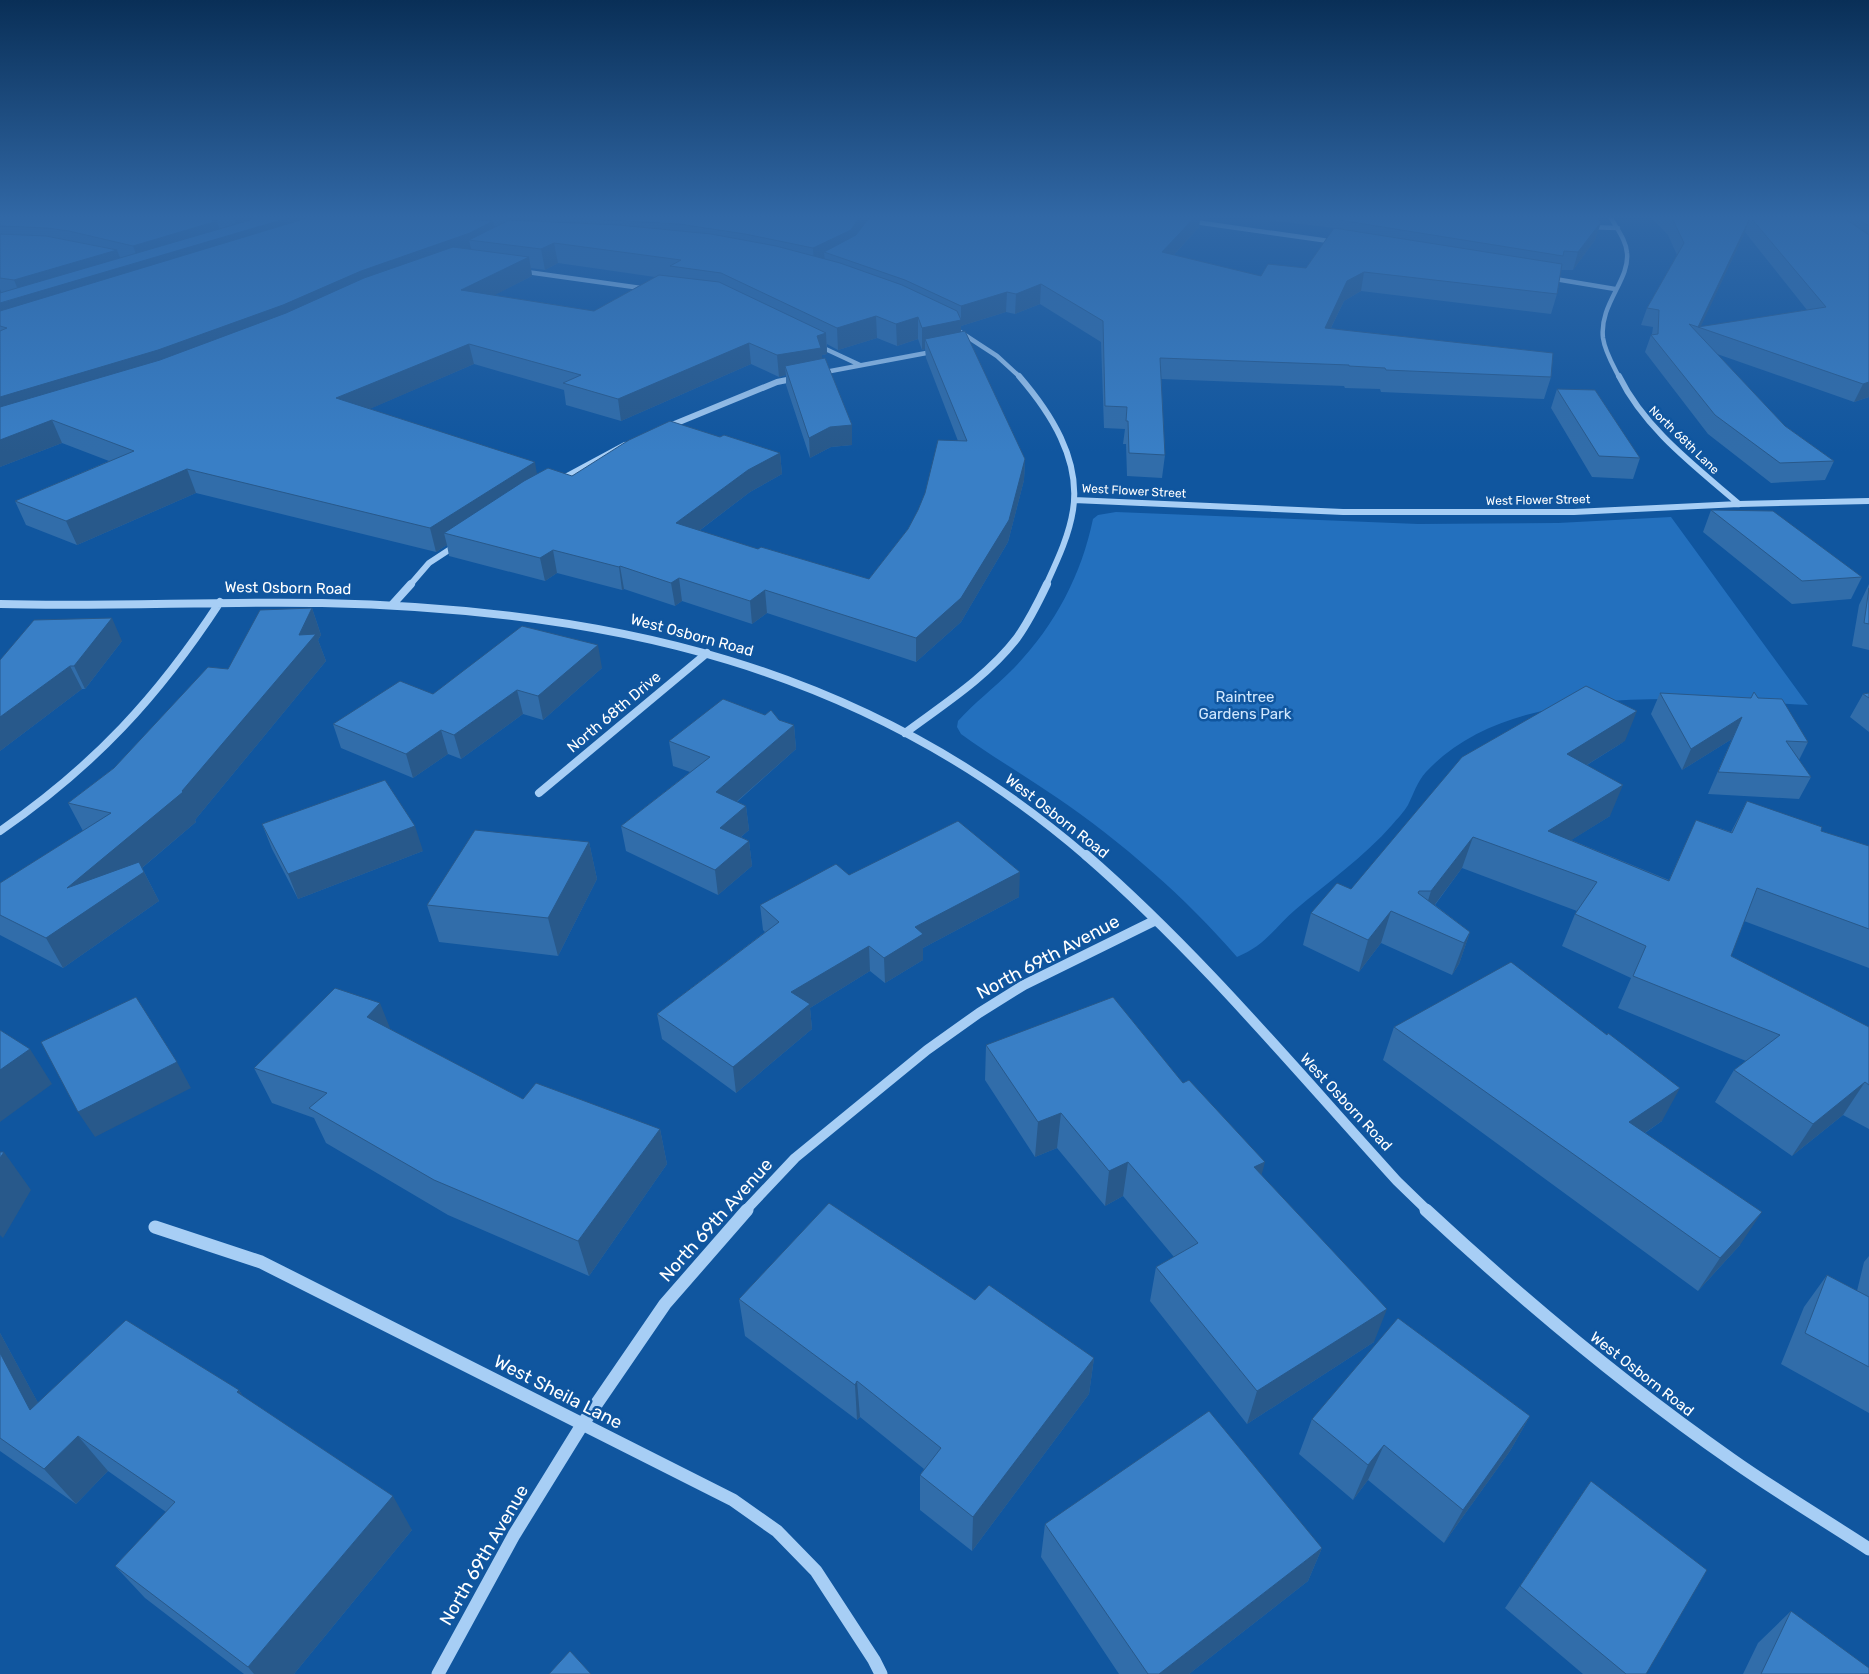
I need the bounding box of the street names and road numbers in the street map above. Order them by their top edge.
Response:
street label: North 68th Lane [1646,403,1722,477]
street label: West Flower Street [1081,481,1187,501]
street label: West Flower Street [1486,492,1591,508]
street label: West Osborn Road [225,578,351,598]
street label: West Osborn Road [629,610,755,660]
street label: North 68th Drive [563,668,665,756]
street label: West Osborn Road [1002,770,1112,862]
street label: North 69th Avenue [973,910,1123,1004]
street label: West Osborn Road [1296,1050,1396,1154]
street label: North 69th Avenue [655,1154,777,1286]
street label: West Osborn Road [1587,1328,1697,1420]
street label: West Sheila Lane [490,1350,626,1434]
street label: North 69th Avenue [435,1481,533,1629]

